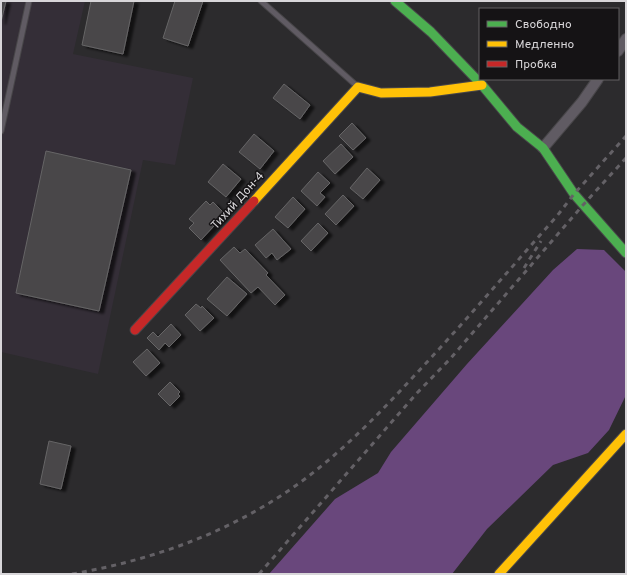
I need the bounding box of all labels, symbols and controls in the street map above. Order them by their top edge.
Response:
legend [479,8,619,80]
text: Свободно [515,17,572,33]
text: Медленно [515,37,575,53]
text: Пробка [515,57,557,73]
street label: Тихий Дон-4 [208,169,268,233]

